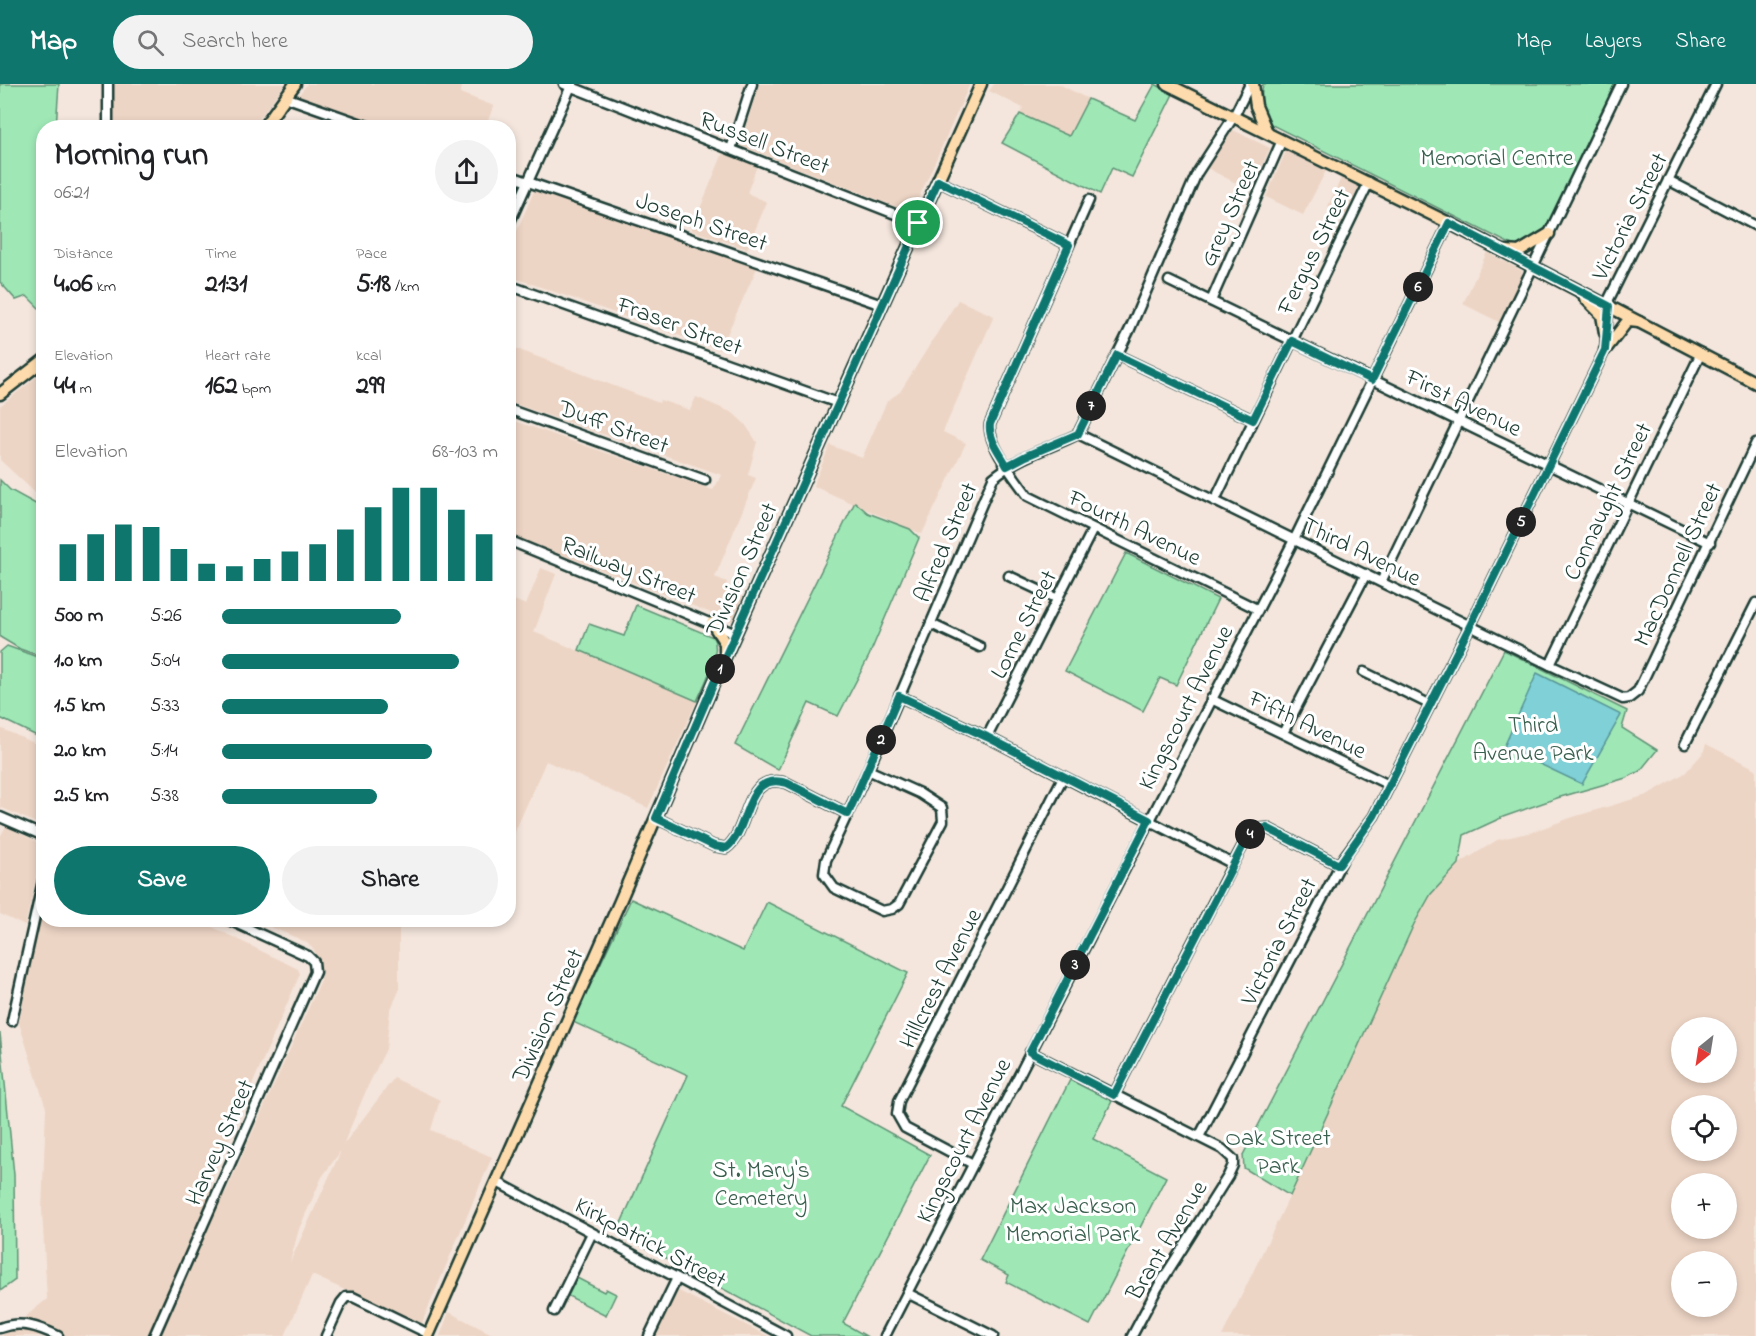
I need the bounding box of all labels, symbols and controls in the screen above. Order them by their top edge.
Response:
search box [113,15,533,69]
text: Map [30,22,77,63]
icon: search [134,26,167,59]
text: Search here [182,26,288,58]
text: Map [1516,27,1552,57]
text: Layers [1585,27,1642,57]
text: Share [1675,27,1726,57]
street label: Russell Street [694,104,834,185]
text: Morning run [54,132,208,180]
button: share [435,140,498,203]
park label: Memorial Centre [1420,142,1574,177]
street label: Victoria Street [1584,147,1678,288]
street label: Grey Street [1192,155,1271,273]
text: 06:21 [54,179,89,208]
street label: Fergus Street [1269,183,1361,322]
street label: Joseph Street [631,184,772,262]
pin [892,197,943,248]
icon: arrive [901,206,934,239]
text: Distance [54,242,113,266]
text: Time [205,242,237,266]
text: Pace [356,242,387,266]
text: 4.06 [54,266,93,304]
text: 21:31 [205,266,247,304]
text: 5:18 [356,266,391,304]
pin: 6 [1403,272,1433,302]
text: km [93,275,116,299]
text: /km [391,275,420,299]
text: 6 [1414,275,1422,299]
street label: Fraser Street [611,288,747,366]
text: Elevation [54,344,113,368]
text: Heart rate [205,344,271,368]
text: kcal [356,344,381,368]
street label: First Avenue [1398,361,1527,448]
text: 44 [54,368,75,406]
text: 162 [205,368,238,406]
text: 299 [356,368,385,406]
text: m [75,377,92,401]
text: bpm [238,377,271,401]
pin: 7 [1076,391,1106,421]
street label: Duff Street [552,392,673,464]
text: 7 [1088,394,1094,418]
street label: Connaught Street [1556,417,1663,587]
text: Elevation [54,438,128,467]
text: 68–103 m [432,438,498,467]
street label: Alfred Street [906,477,988,608]
street label: MacDonnell Street [1626,477,1733,653]
street label: Fourth Avenue [1061,481,1207,577]
street label: Division Street [698,498,788,643]
pin: 5 [1506,507,1536,537]
street label: Third Avenue [1296,509,1426,597]
text: 5 [1516,510,1526,534]
street label: Railway Street [555,528,701,615]
street label: Lorne Street [983,565,1068,686]
text: 500 m [54,602,103,631]
text: 5:26 [150,602,182,631]
street label: Kingscourt Avenue [1131,619,1244,797]
text: 1.0 km [54,647,102,676]
text: 5:04 [150,647,180,676]
pin: 1 [705,654,735,684]
text: 1 [717,657,723,681]
street label: Fifth Avenue [1241,682,1372,770]
text: 1.5 km [54,692,105,721]
text: 5:33 [150,692,180,721]
park label: Third Avenue Park [1472,709,1594,772]
pin: 2 [866,725,896,755]
text: 2 [877,728,885,752]
text: 2.0 km [54,737,106,766]
text: 5:14 [150,737,178,766]
text: 2.5 km [54,782,109,811]
text: 5:38 [150,782,179,811]
pin: 4 [1235,819,1265,849]
text: 4 [1247,822,1253,846]
button: Save [54,846,270,915]
button: Share [282,846,498,915]
street label: Victoria Street [1233,872,1327,1013]
street label: Hillcrest Avenue [892,903,993,1055]
street label: Division Street [504,944,594,1089]
pin: 3 [1060,950,1090,980]
text: 3 [1072,953,1078,977]
north arrow [1671,1017,1737,1083]
map controls [1671,1017,1737,1317]
street label: Kingscourt Avenue [909,1052,1022,1230]
street label: Harvey Street [178,1074,266,1212]
button: locate [1671,1095,1737,1161]
park label: Oak Street Park [1225,1122,1331,1185]
park label: St. Mary's Cemetery [712,1154,810,1218]
button: + [1671,1173,1737,1239]
street label: Brant Avenue [1118,1175,1218,1309]
street label: Kirkpatrick Street [568,1189,732,1299]
park label: Max Jackson Memorial Park [1006,1190,1141,1253]
button: − [1671,1251,1737,1317]

